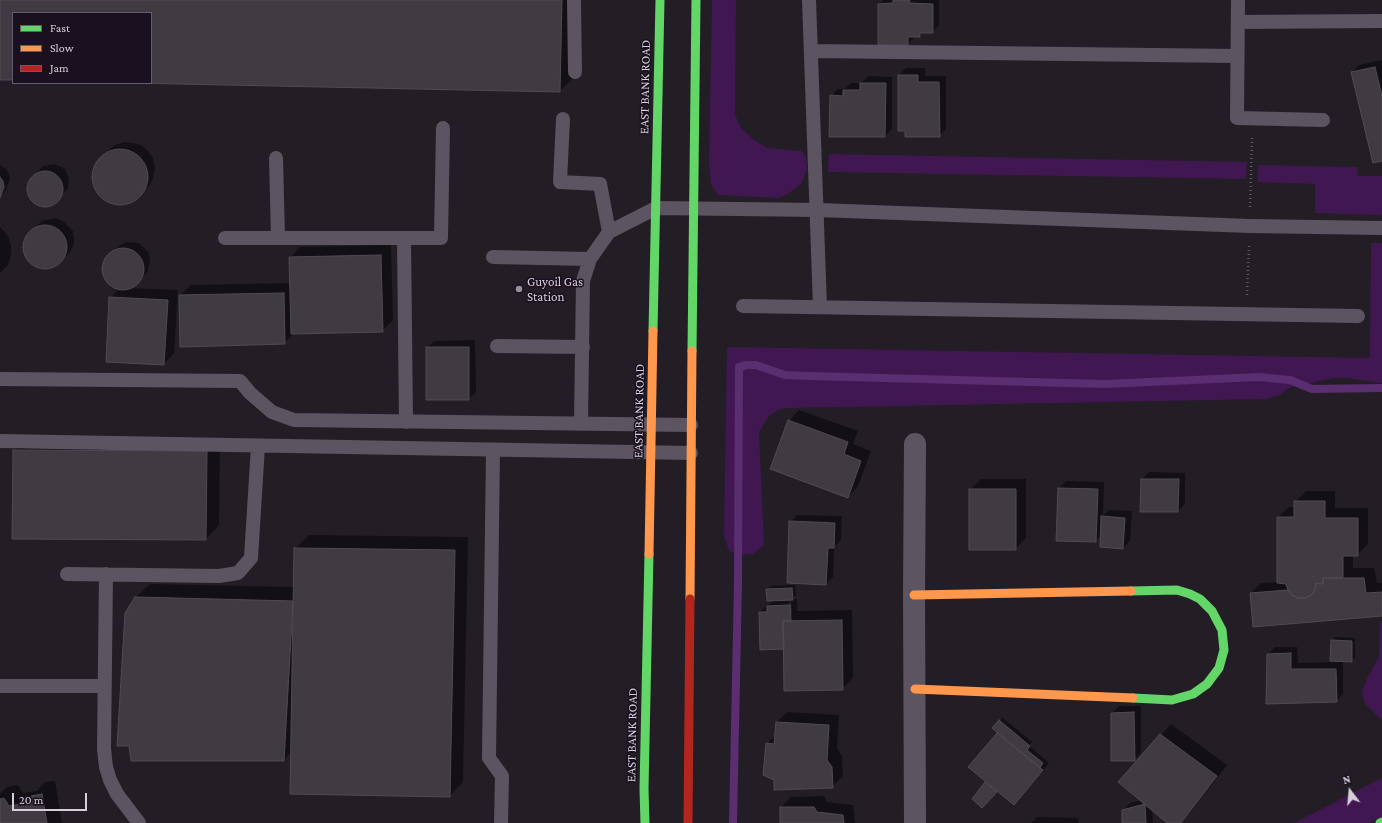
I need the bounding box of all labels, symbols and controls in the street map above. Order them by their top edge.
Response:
legend [12,12,152,84]
text: Fast [50,21,70,35]
street label: EAST BANK ROAD [636,40,654,134]
text: Slow [50,41,74,55]
text: Jam [50,61,69,75]
place label: Guyoil Gas Station [527,274,583,305]
marker: Guyoil Gas Station [514,284,524,294]
street label: EAST BANK ROAD [630,364,648,458]
street label: EAST BANK ROAD [623,688,641,782]
north arrow [1330,771,1370,811]
text: N [1341,773,1352,786]
scale bar [14,785,89,811]
text: 20 m [19,793,43,807]

